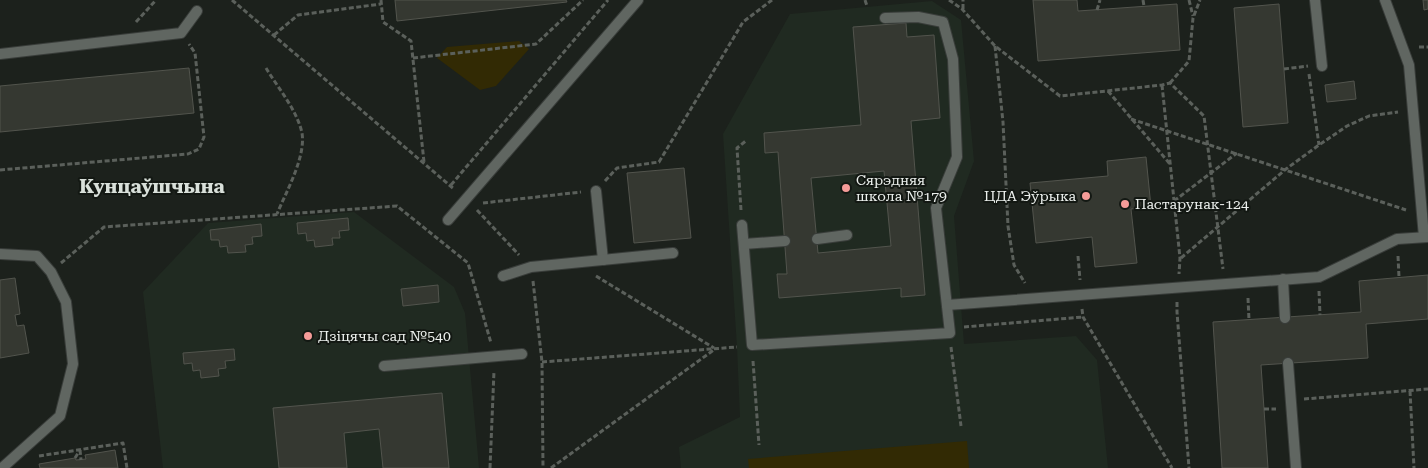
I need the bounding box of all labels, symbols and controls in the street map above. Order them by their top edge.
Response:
place label: Сярэдняя школа №179 [856,172,947,204]
district label: Кунцаўшчына [79,175,225,198]
marker: Сярэдняя школа №179 [840,182,852,194]
place label: ЦДА Эўрыка [984,188,1076,204]
marker: ЦДА Эўрыка [1080,190,1092,202]
place label: Пастарунак-124 [1135,196,1249,212]
marker: Пастарунак-124 [1119,198,1131,210]
place label: Дзіцячы сад №540 [318,328,451,344]
marker: Дзіцячы сад №540 [302,330,314,342]

